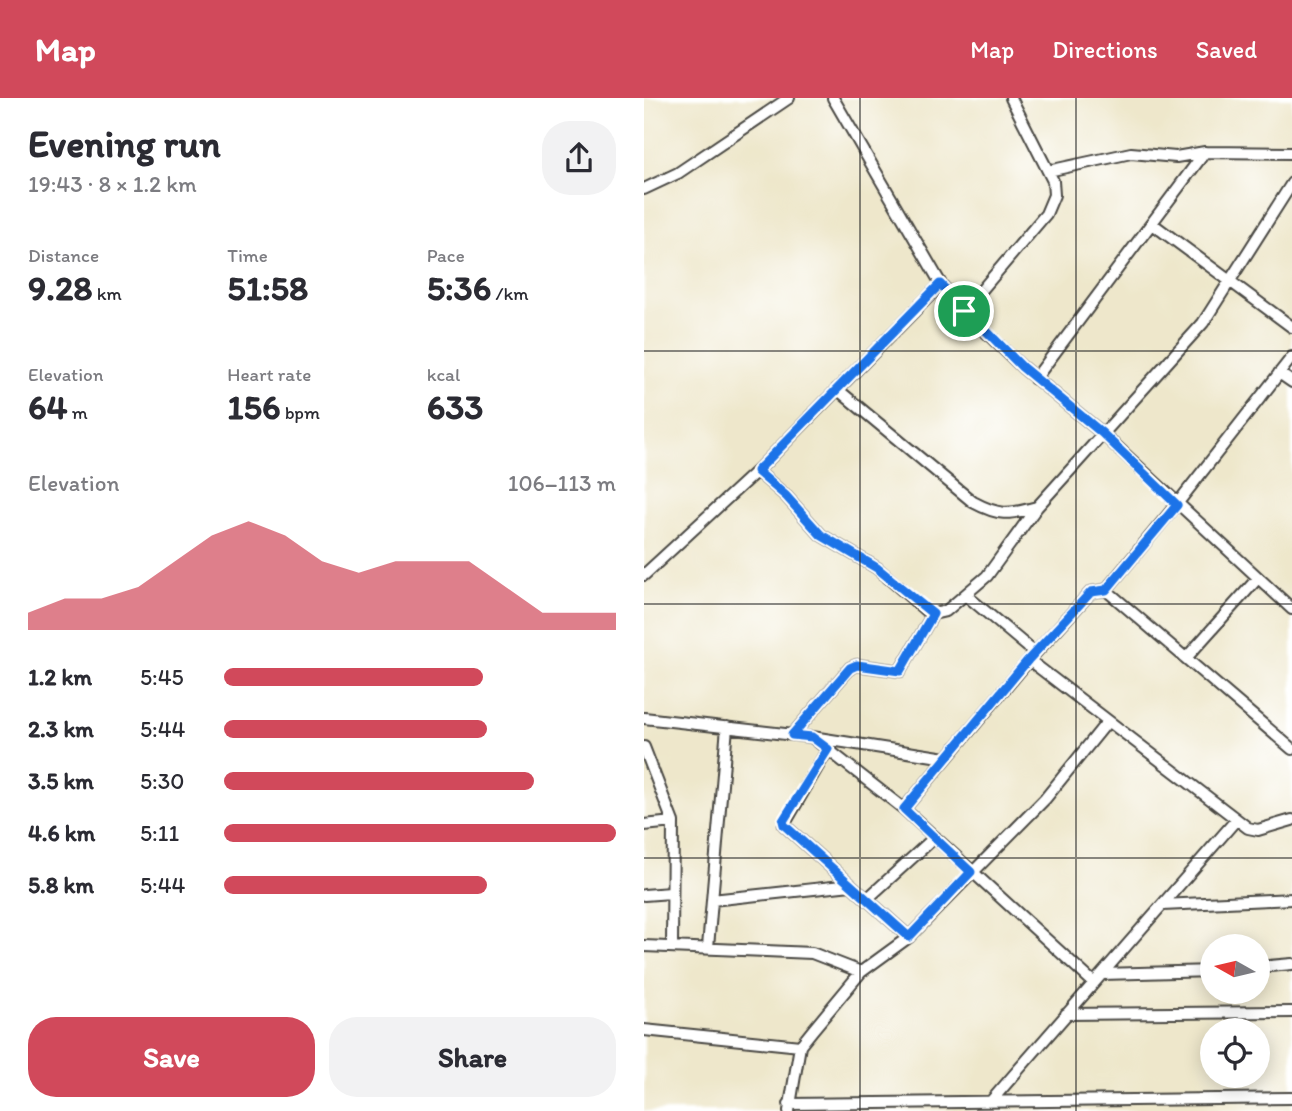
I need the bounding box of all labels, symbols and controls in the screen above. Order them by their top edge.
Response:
text: Map [35,30,96,69]
text: Map [970,35,1014,64]
text: Directions [1052,35,1158,64]
text: Saved [1196,35,1257,64]
text: Evening run [28,121,221,167]
button: share [542,121,616,195]
text: 19:43 · 8 × 1.2 km [28,170,197,198]
text: Distance [28,244,99,267]
text: Time [227,244,268,267]
text: Pace [427,244,465,267]
text: 9.28 [28,267,93,309]
text: 51:58 [227,267,308,309]
text: 5:36 [427,267,491,309]
pin [934,281,994,341]
text: km [93,282,122,305]
text: /km [491,282,529,305]
icon: arrive [945,292,983,330]
text: Elevation [28,363,104,386]
text: Heart rate [227,363,311,386]
text: kcal [427,363,460,386]
text: 64 [28,386,68,428]
text: 156 [227,386,280,428]
text: 633 [427,386,483,428]
text: m [68,401,88,424]
text: bpm [280,401,320,424]
text: Elevation [28,469,119,497]
text: 106–113 m [508,469,616,497]
text: 1.2 km [28,663,92,691]
text: 5:45 [140,663,184,691]
text: 2.3 km [28,715,94,743]
text: 5:44 [140,715,185,743]
text: 3.5 km [28,767,94,795]
text: 5:30 [140,767,184,795]
text: 4.6 km [28,819,95,847]
text: 5:11 [140,819,179,847]
text: 5.8 km [28,871,94,899]
text: 5:44 [140,871,185,899]
north arrow [1200,934,1270,1004]
map controls [1200,934,1270,1088]
button: Save [28,1017,315,1097]
button: Share [329,1017,616,1097]
button: locate [1200,1018,1270,1088]

